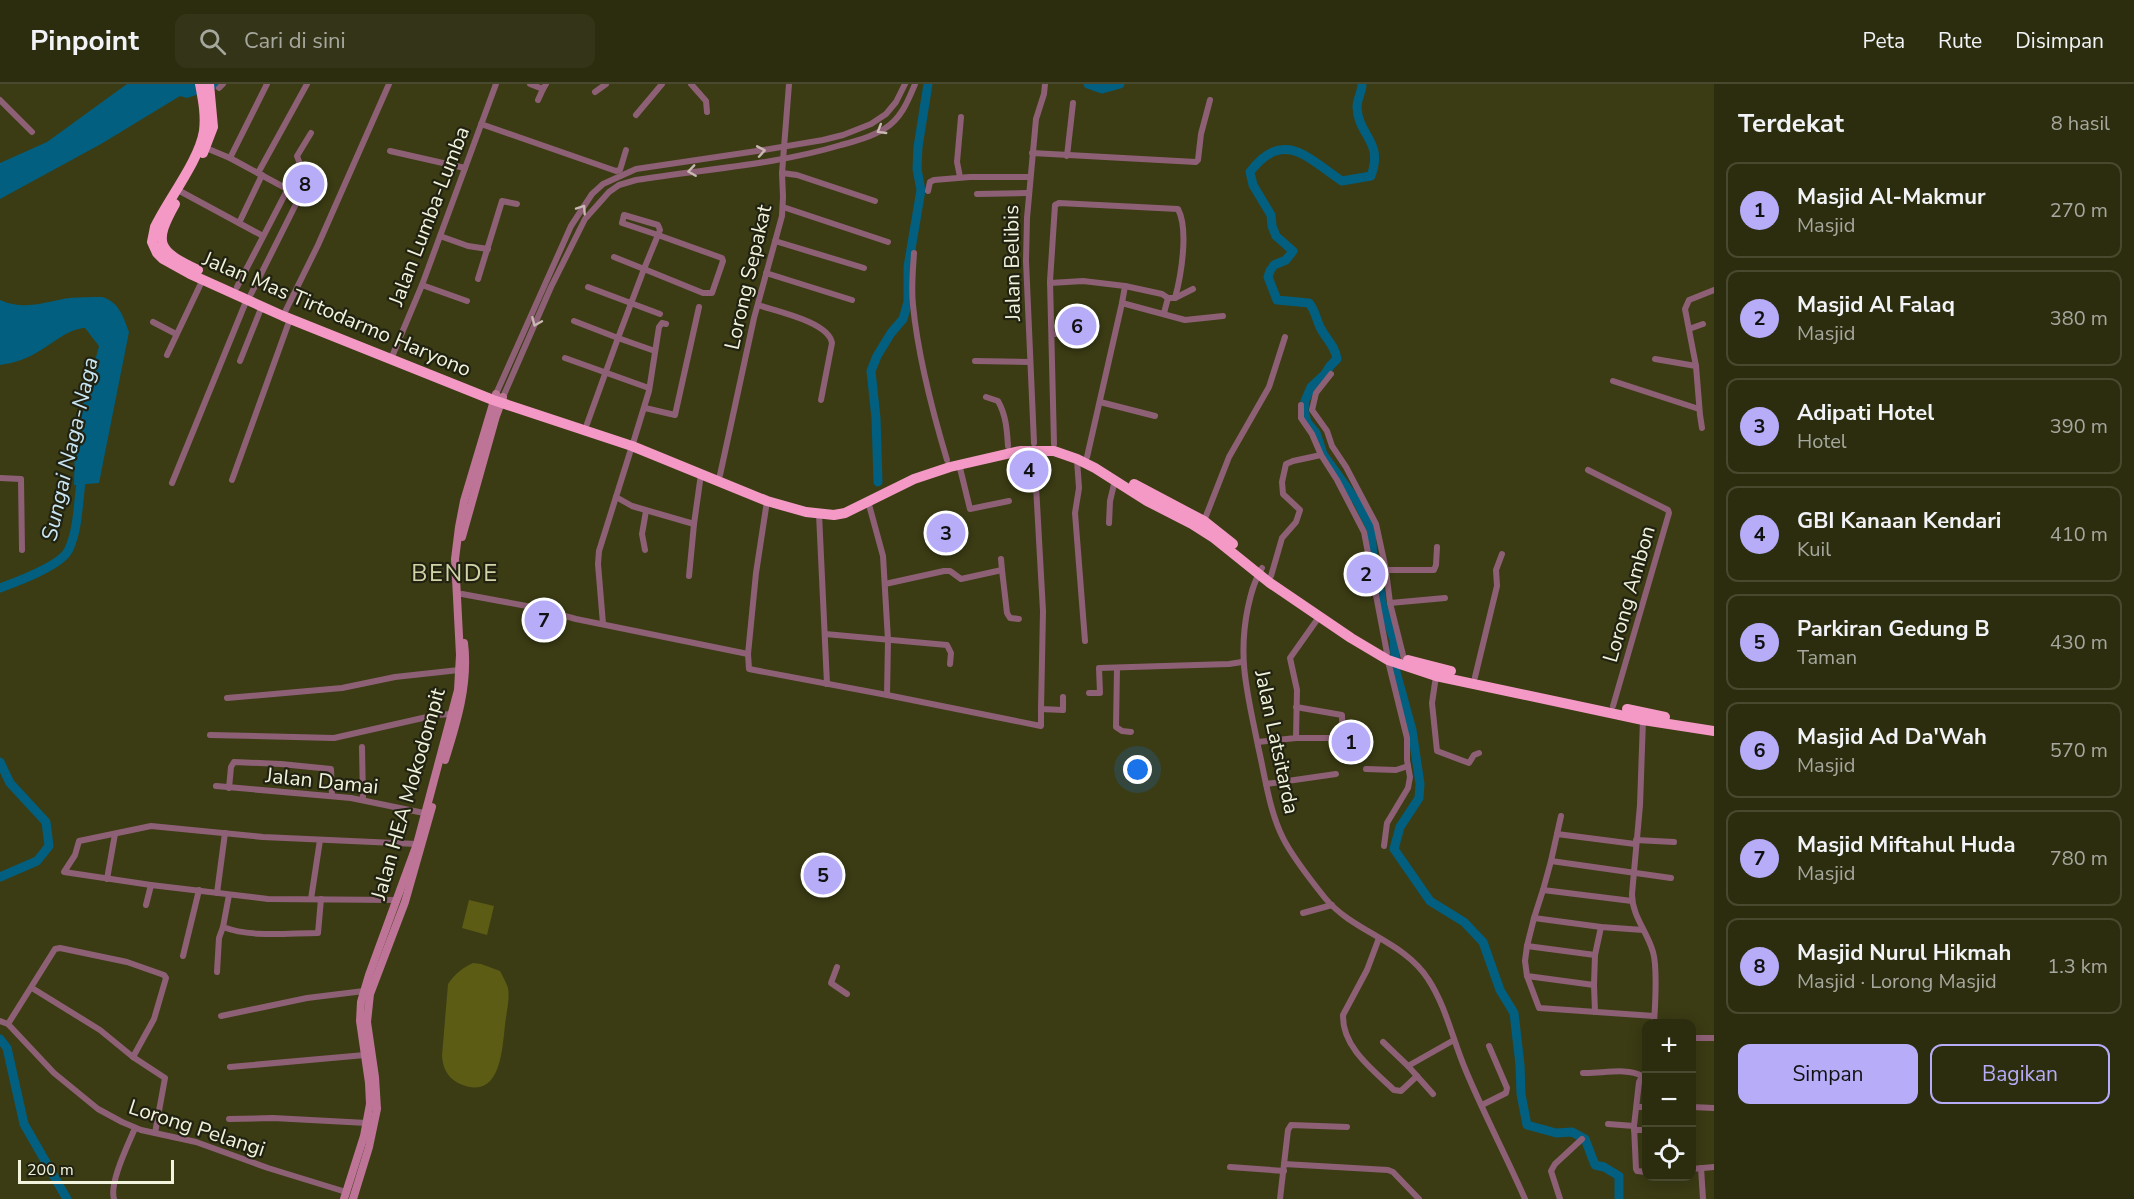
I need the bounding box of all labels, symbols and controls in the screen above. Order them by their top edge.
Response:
search box [175,14,595,68]
text: Pinpoint [30,22,139,60]
icon: search [196,25,229,58]
text: Cari di sini [244,26,346,56]
text: Peta [1863,27,1905,55]
text: Rute [1938,27,1982,55]
text: Disimpan [2015,27,2104,55]
text: Terdekat [1738,106,1844,141]
text: 8 hasil [2051,110,2110,137]
street label: Jalan Lumba-Lumba [381,122,476,311]
one-way arrow [877,122,887,134]
one-way arrow [755,145,765,158]
pin: 8 [286,162,324,206]
one-way arrow [687,165,696,177]
text: Masjid Al-Makmur [1797,182,1986,212]
text: 1 [1754,197,1766,224]
text: 270 m [2050,197,2108,224]
street label: Lorong Sepakat [718,201,778,352]
one-way arrow [575,205,586,216]
street label: Jalan Belibis [997,205,1027,322]
text: Masjid [1797,212,1855,239]
street label: Jalan Mas Tirtodarmo Haryono [198,244,475,383]
text: Masjid Al Falaq [1797,290,1955,320]
pin: 6 [1058,304,1096,348]
text: 2 [1754,305,1766,332]
text: 380 m [2050,305,2108,332]
one-way arrow [531,316,543,327]
text: Masjid [1797,320,1855,347]
water label: Sungai Naga-Naga [34,354,106,544]
text: Adipati Hotel [1797,398,1934,428]
text: 3 [1754,413,1766,440]
text: 390 m [2050,413,2108,440]
text: Hotel [1797,428,1847,455]
pin: 4 [1010,448,1048,492]
text: GBI Kanaan Kendari [1797,506,2001,536]
pin: 3 [926,510,966,556]
text: 4 [1754,521,1766,548]
text: 410 m [2050,521,2108,548]
street label: Lorong Ambon [1596,522,1662,666]
text: Kuil [1797,536,1831,563]
pin: 2 [1346,552,1386,596]
district label: BENDE [411,557,499,589]
pin: 7 [524,598,564,642]
text: Parkiran Gedung B [1797,614,1990,644]
text: 5 [1754,629,1766,656]
text: 430 m [2050,629,2108,656]
text: Taman [1797,644,1857,671]
street label: Jalan Latsitarda [1248,666,1306,817]
street label: Jalan HEA Mokodompit [364,684,452,904]
pin: 1 [1332,720,1370,764]
text: Masjid Ad Da'Wah [1797,722,1987,752]
text: 6 [1754,737,1766,764]
text: 570 m [2050,737,2108,764]
text: Masjid [1797,752,1855,779]
your location [1123,755,1152,784]
street label: Jalan Damai [263,761,380,801]
text: Masjid Miftahul Huda [1797,830,2015,860]
text: 7 [1754,845,1766,872]
text: 780 m [2050,845,2108,872]
pin: 5 [804,852,842,898]
text: Masjid [1797,860,1855,887]
text: Masjid Nurul Hikmah [1797,938,2011,968]
text: 8 [1754,953,1766,980]
text: 1.3 km [2047,953,2108,980]
text: Masjid · Lorong Masjid [1797,968,1997,995]
map controls [1642,1019,1696,1181]
button: + [1642,1019,1696,1073]
button: Simpan [1738,1044,1918,1104]
button: Bagikan [1930,1044,2110,1104]
button: − [1642,1073,1696,1127]
street label: Lorong Pelangi [125,1093,269,1163]
button: locate [1642,1127,1696,1181]
scale bar [18,1157,174,1184]
text: 200 m [27,1159,74,1181]

